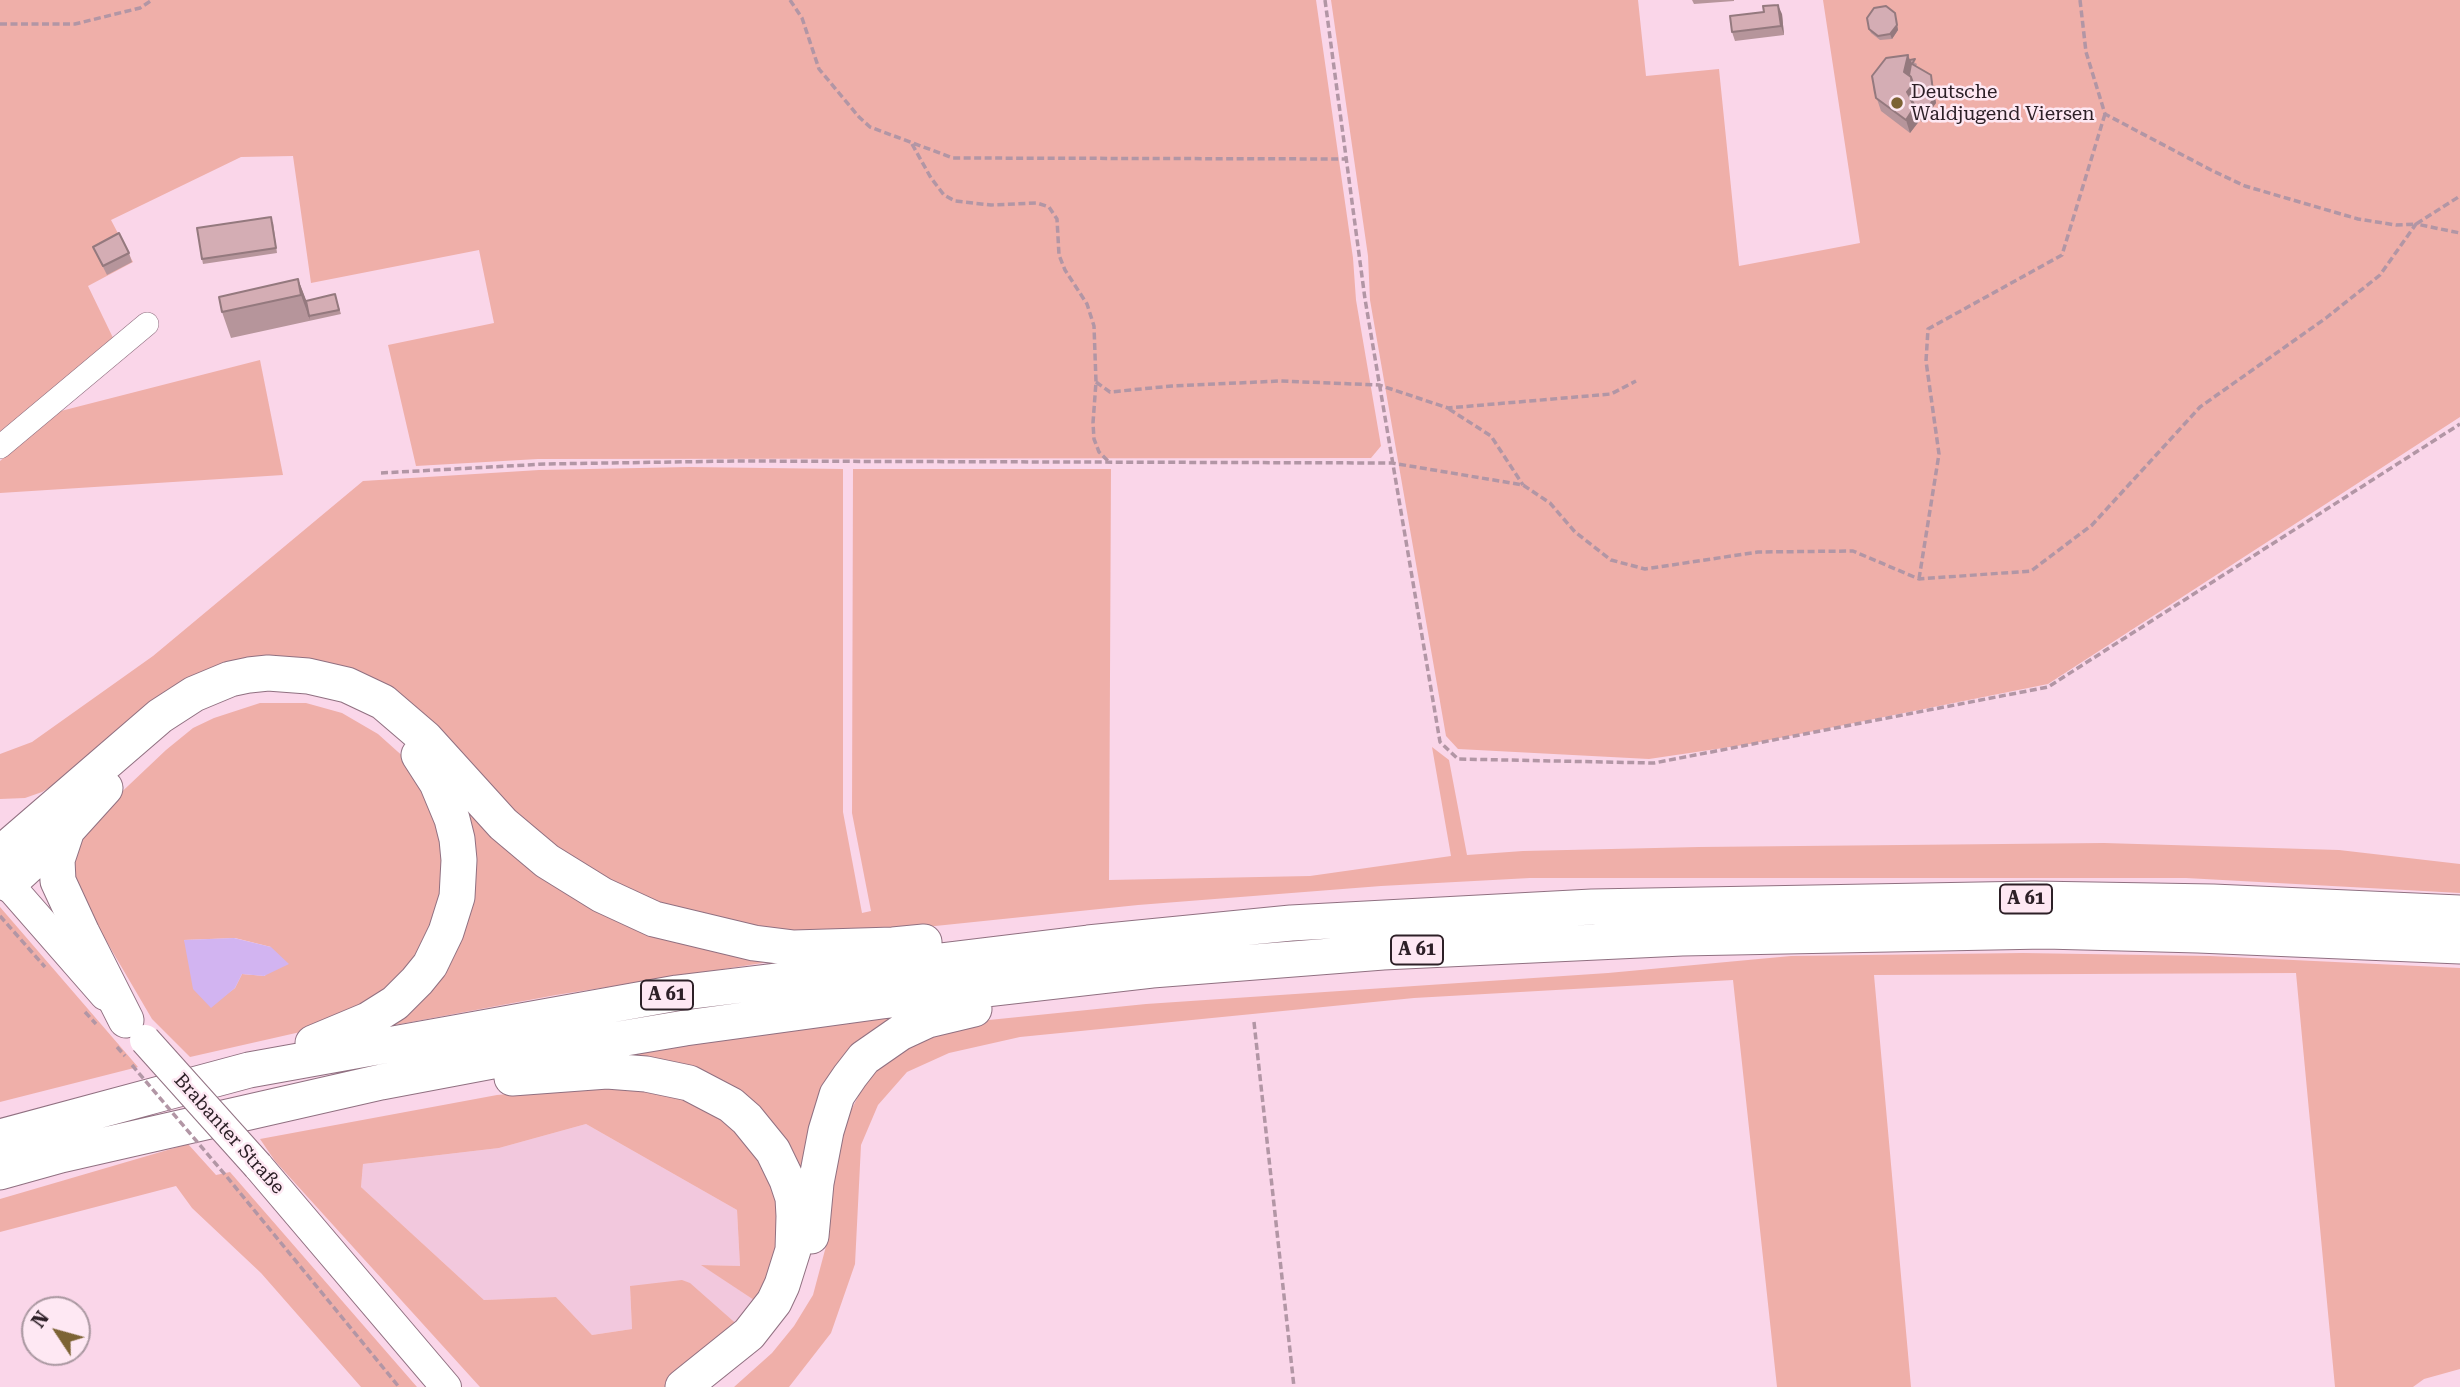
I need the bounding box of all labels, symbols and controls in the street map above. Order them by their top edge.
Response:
place label: Deutsche Waldjugend Viersen [1911,81,2095,125]
marker: Deutsche Waldjugend Viersen [1889,95,1905,111]
road number: A 61 [2000,884,2052,914]
road number: A 61 [1391,936,1443,965]
road number: A 61 [641,980,693,1010]
street label: Brabanter Straße [169,1069,289,1199]
north arrow [21,1296,91,1366]
text: N [27,1307,54,1332]

